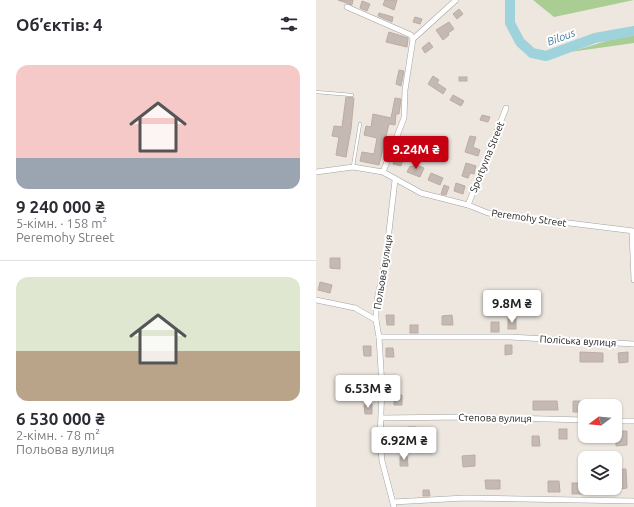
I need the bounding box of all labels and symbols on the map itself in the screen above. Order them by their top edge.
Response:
water label: Bilous [545,26,577,48]
street label: Sportyvna Street [468,120,506,194]
pin: 9.24M ₴ [379,136,453,170]
street label: Peremohy Street [491,207,567,229]
street label: Польова вулиця [372,234,394,310]
pin: 9.8M ₴ [479,290,545,324]
street label: Поліська вулиця [539,334,617,348]
pin: 6.53M ₴ [331,375,405,409]
north arrow [578,399,622,443]
street label: Степова вулиця [458,412,532,424]
pin: 6.92M ₴ [367,427,441,461]

